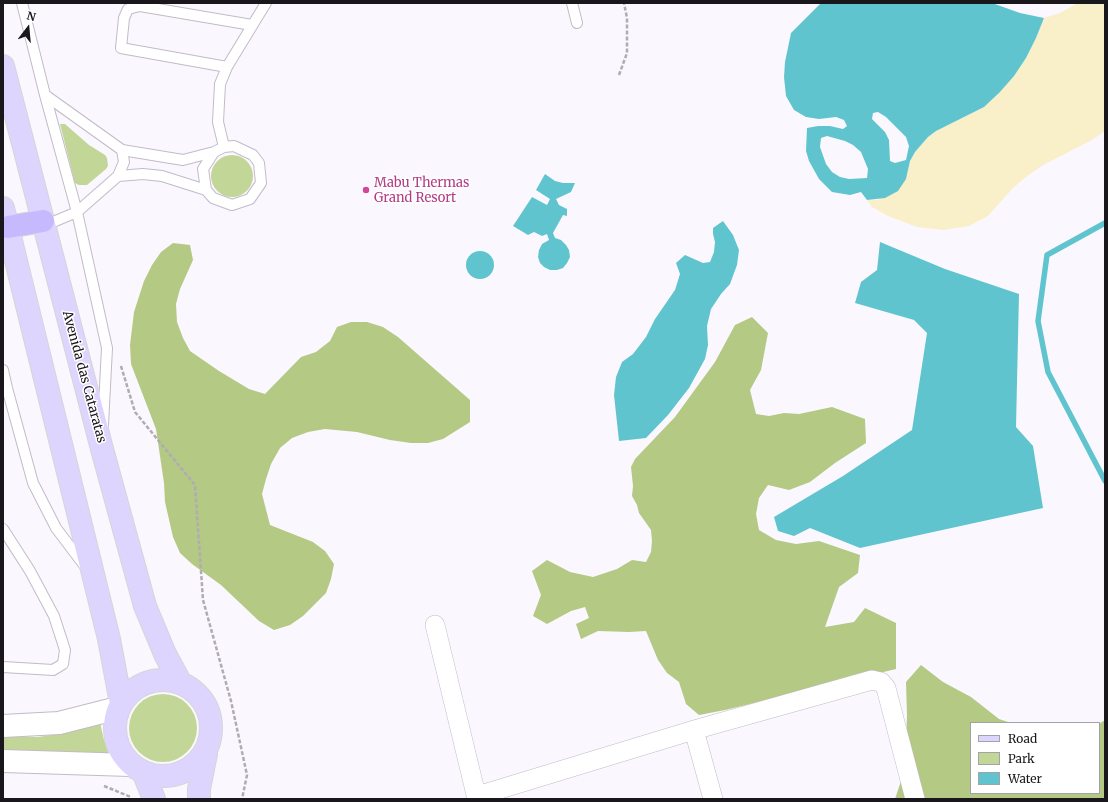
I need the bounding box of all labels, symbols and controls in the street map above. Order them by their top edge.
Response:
north arrow [8,8,48,48]
text: N [25,9,37,24]
place label: Mabu Thermas Grand Resort [374,175,469,206]
marker: Mabu Thermas Grand Resort [361,185,371,195]
street label: Avenida das Cataratas [59,309,109,445]
legend [970,722,1100,794]
text: Road [1008,731,1037,746]
text: Park [1008,751,1035,766]
text: Water [1008,771,1042,786]

